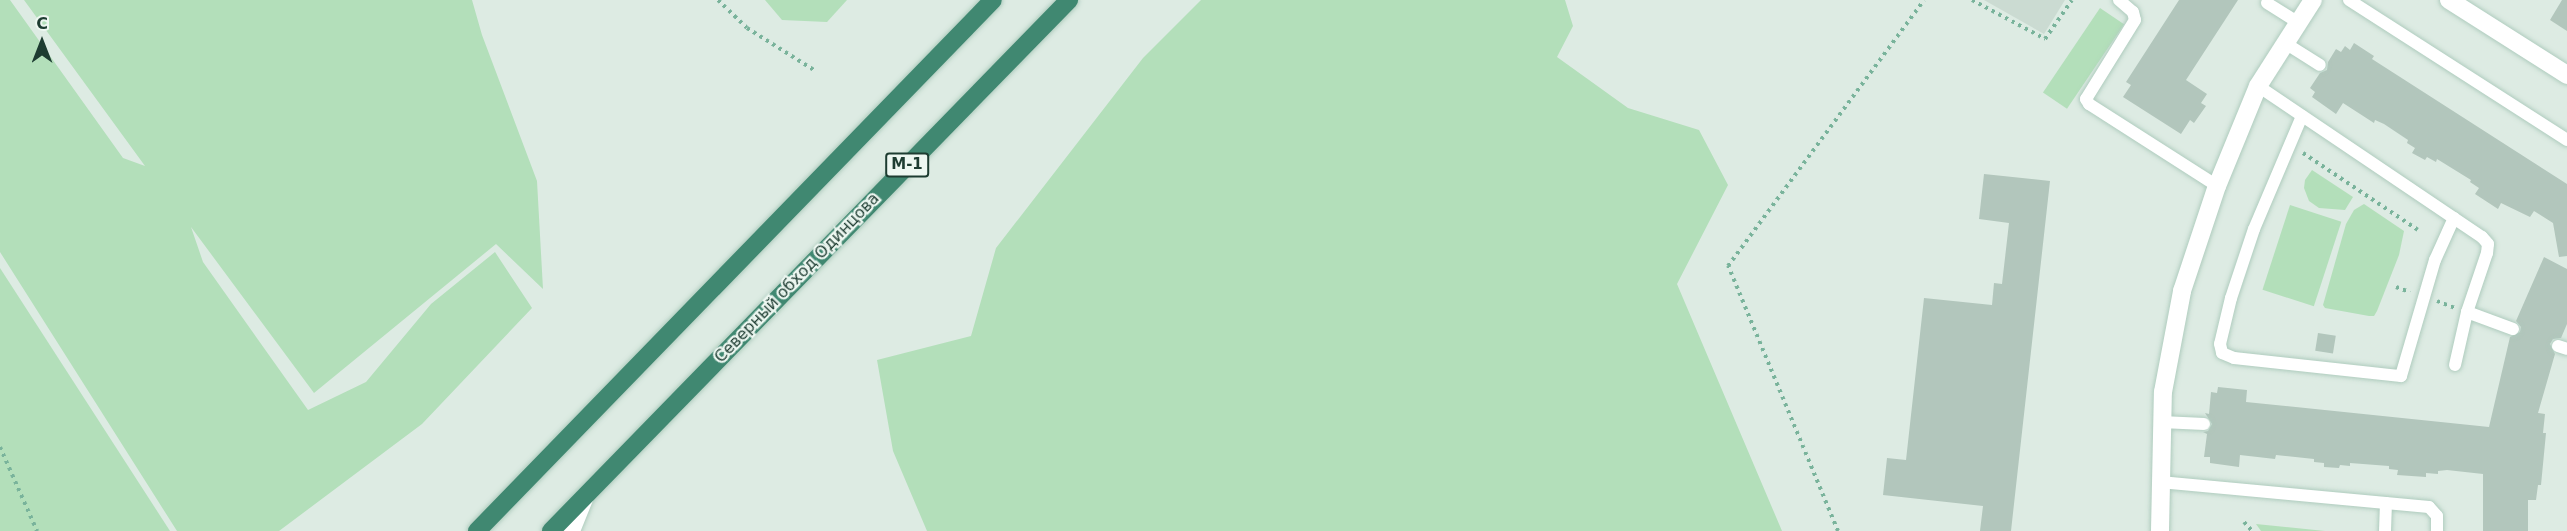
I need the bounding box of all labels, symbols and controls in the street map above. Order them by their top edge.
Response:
north arrow [12,12,72,72]
text: С [36,14,48,33]
road number: М-1 [884,153,930,177]
street label: Северный обход Одинцова [711,189,883,367]

